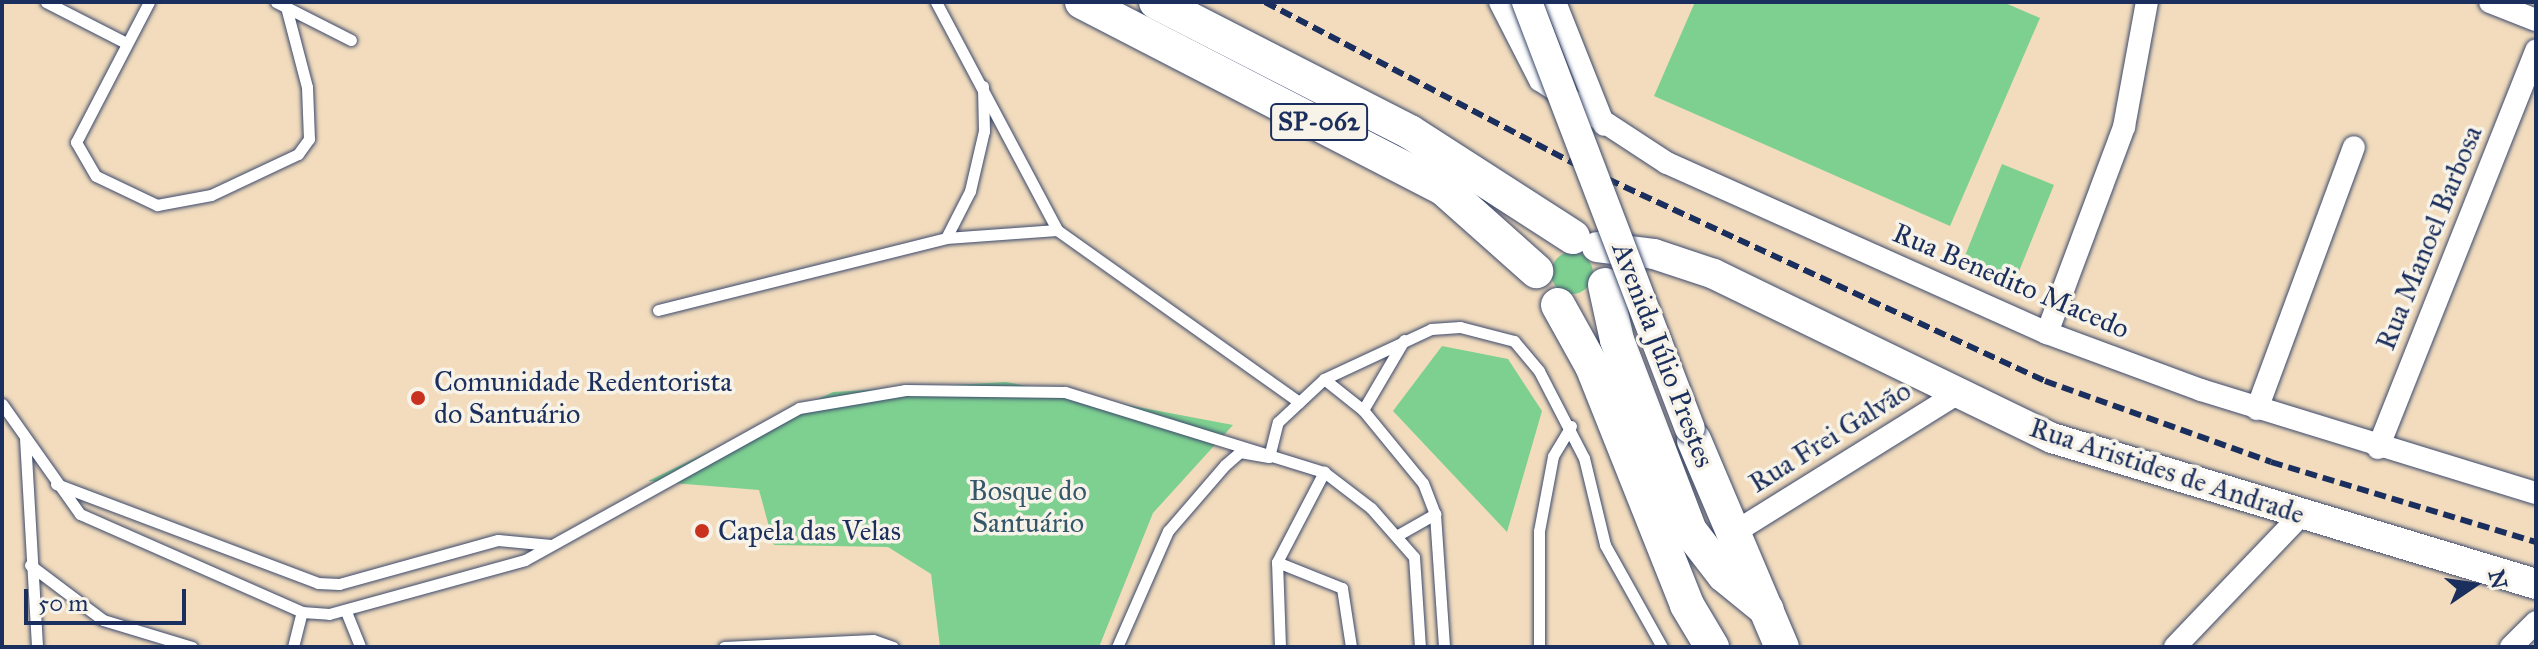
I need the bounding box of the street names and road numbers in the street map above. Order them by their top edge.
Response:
road number: SP-062 [1269,100,1369,144]
street label: Rua Manoel Barbosa [2369,121,2489,355]
street label: Rua Benedito Macedo [1888,216,2134,346]
street label: Avenida Júlio Prestes [1605,238,1721,472]
street label: Rua Frei Galvão [1743,374,1917,500]
street label: Rua Aristides de Andrade [2025,411,2309,531]

